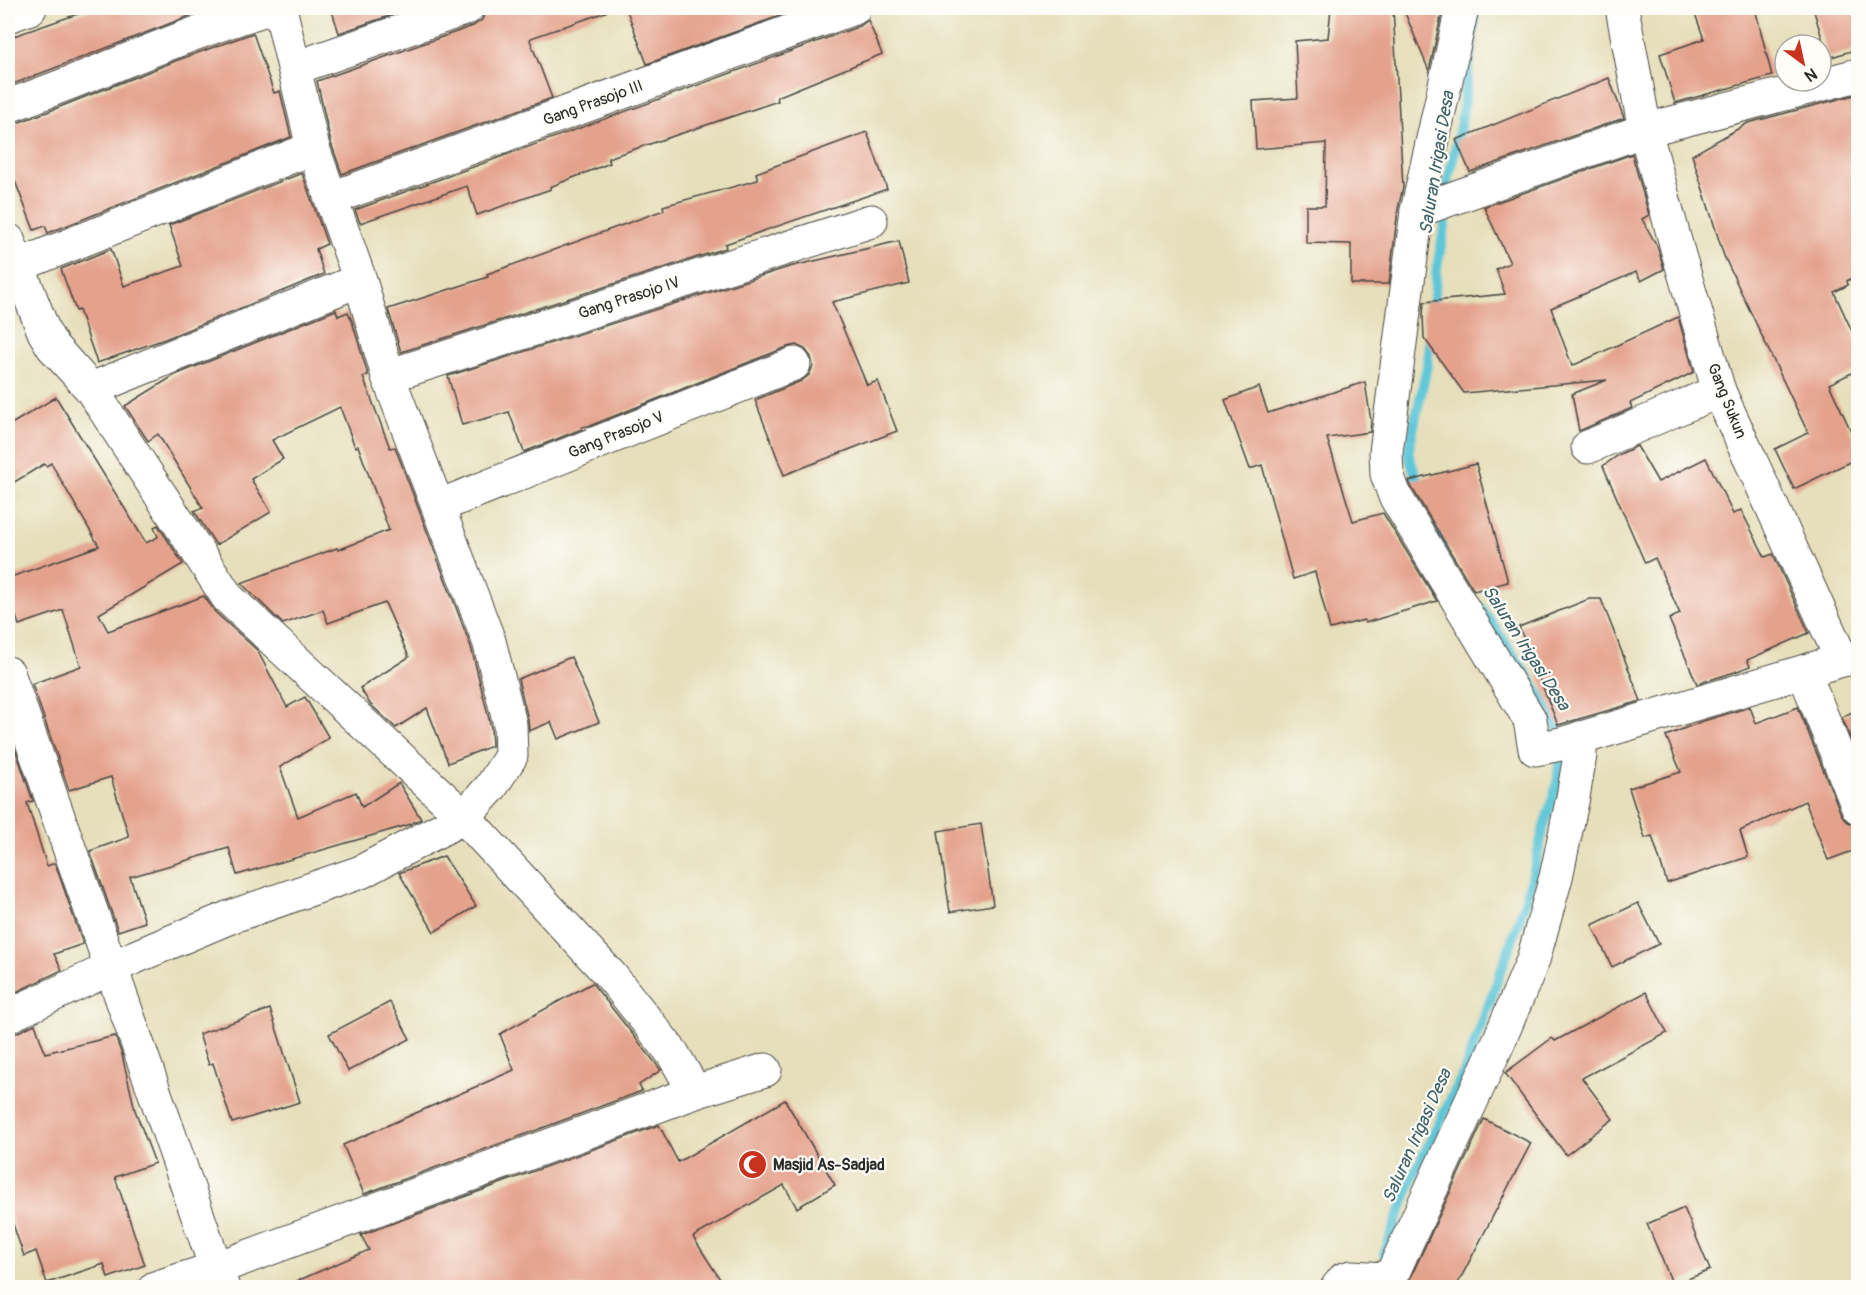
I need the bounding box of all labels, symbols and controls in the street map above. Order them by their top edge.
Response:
north arrow [1773,33,1833,93]
text: N [1800,63,1821,86]
street label: Gang Prasojo III [540,76,646,130]
water label: Saluran Irigasi Desa [1414,88,1460,236]
street label: Gang Prasojo IV [576,272,682,324]
street label: Gang Sukun [1703,360,1751,442]
street label: Gang Prasojo V [565,407,667,463]
water label: Saluran Irigasi Desa [1477,581,1576,716]
water label: Saluran Irigasi Desa [1377,1064,1458,1207]
mosque icon: Masjid As-Sadjad [736,1149,768,1181]
place label: Masjid As-Sadjad [773,1155,885,1175]

